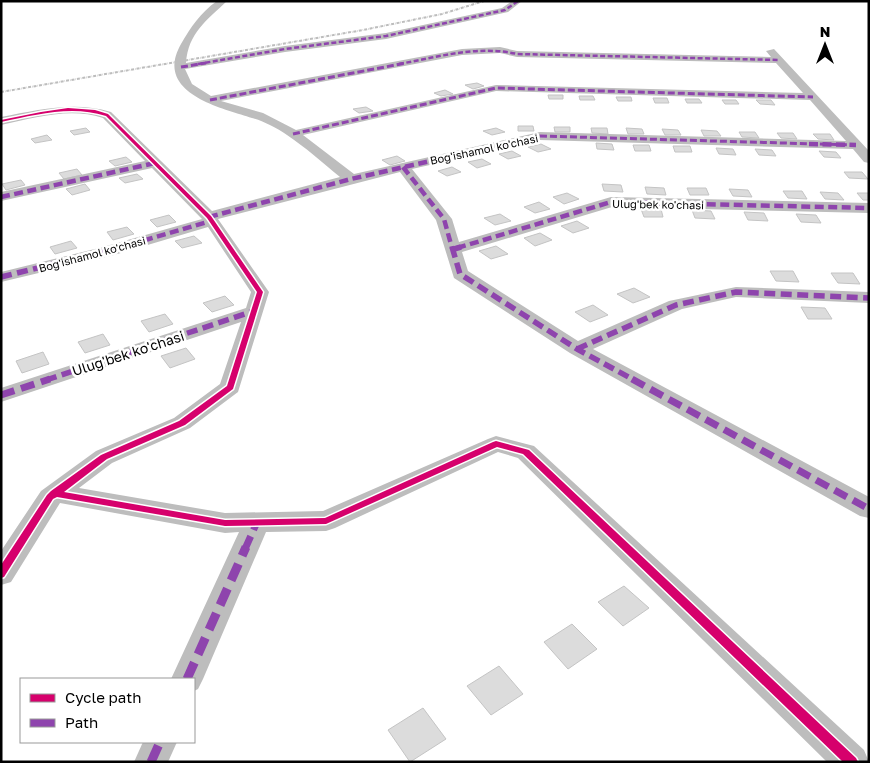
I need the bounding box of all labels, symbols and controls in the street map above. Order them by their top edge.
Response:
north arrow [800,20,850,70]
text: N [820,23,830,40]
street label: Bog'ishamol ko'chasi [429,131,539,167]
street label: Ulug'bek ko'chasi [612,197,704,211]
street label: Bog'ishamol ko'chasi [37,233,147,275]
street label: Ulug'bek ko'chasi [70,327,186,379]
legend [20,678,195,743]
text: Cycle path [65,688,141,706]
text: Path [65,713,98,731]

